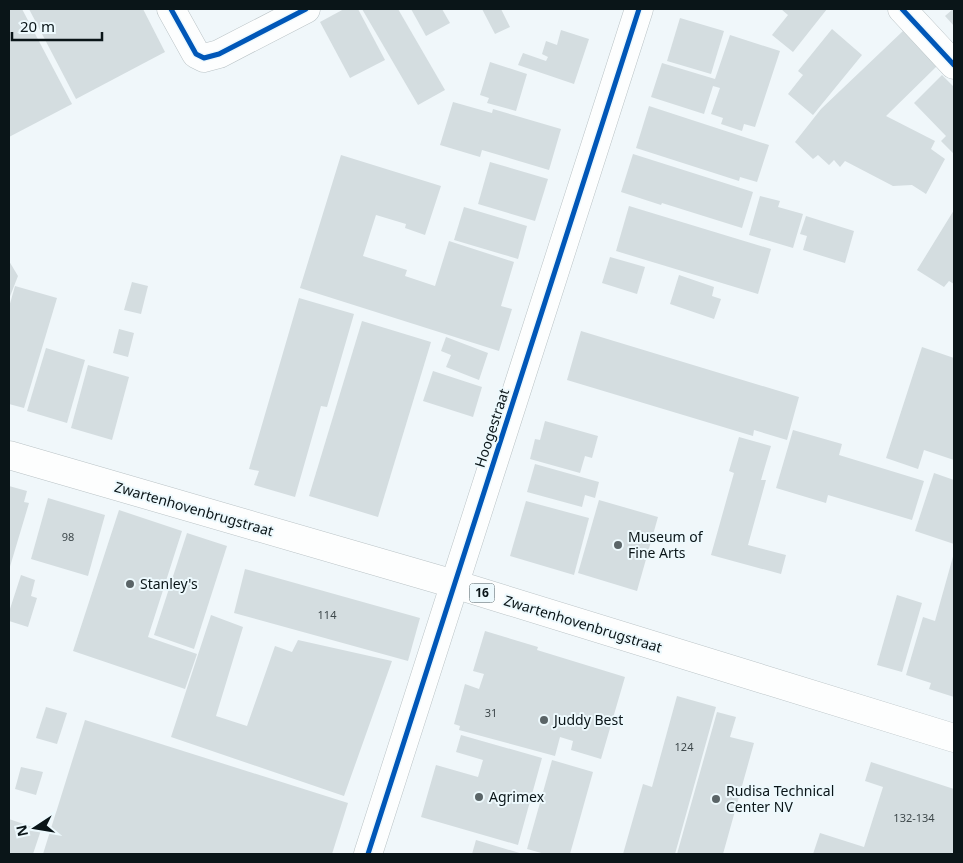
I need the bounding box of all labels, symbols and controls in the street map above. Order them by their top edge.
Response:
scale bar [12,10,102,42]
text: 20 m [20,16,55,36]
street label: Hoogestraat [470,386,513,470]
street label: Zwartenhovenbrugstraat [112,477,276,540]
place label: Museum of Fine Arts [628,527,704,562]
house number: 98 [62,529,74,544]
marker: Museum of Fine Arts [612,539,624,551]
place label: Stanley's [140,574,198,593]
marker: Stanley's [124,578,136,590]
road number: 16 [470,584,494,602]
street label: Zwartenhovenbrugstraat [502,590,665,657]
house number: 114 [318,607,337,622]
house number: 31 [485,705,497,720]
place label: Juddy Best [552,710,623,729]
marker: Juddy Best [538,714,550,726]
house number: 124 [675,739,694,754]
place label: Rudisa Technical Center NV [726,781,834,816]
place label: Agrimex [489,787,545,806]
marker: Agrimex [473,791,485,803]
marker: Rudisa Technical Center NV [710,793,722,805]
north arrow [10,803,60,853]
house number: 132-134 [893,810,935,825]
text: N [11,823,32,838]

